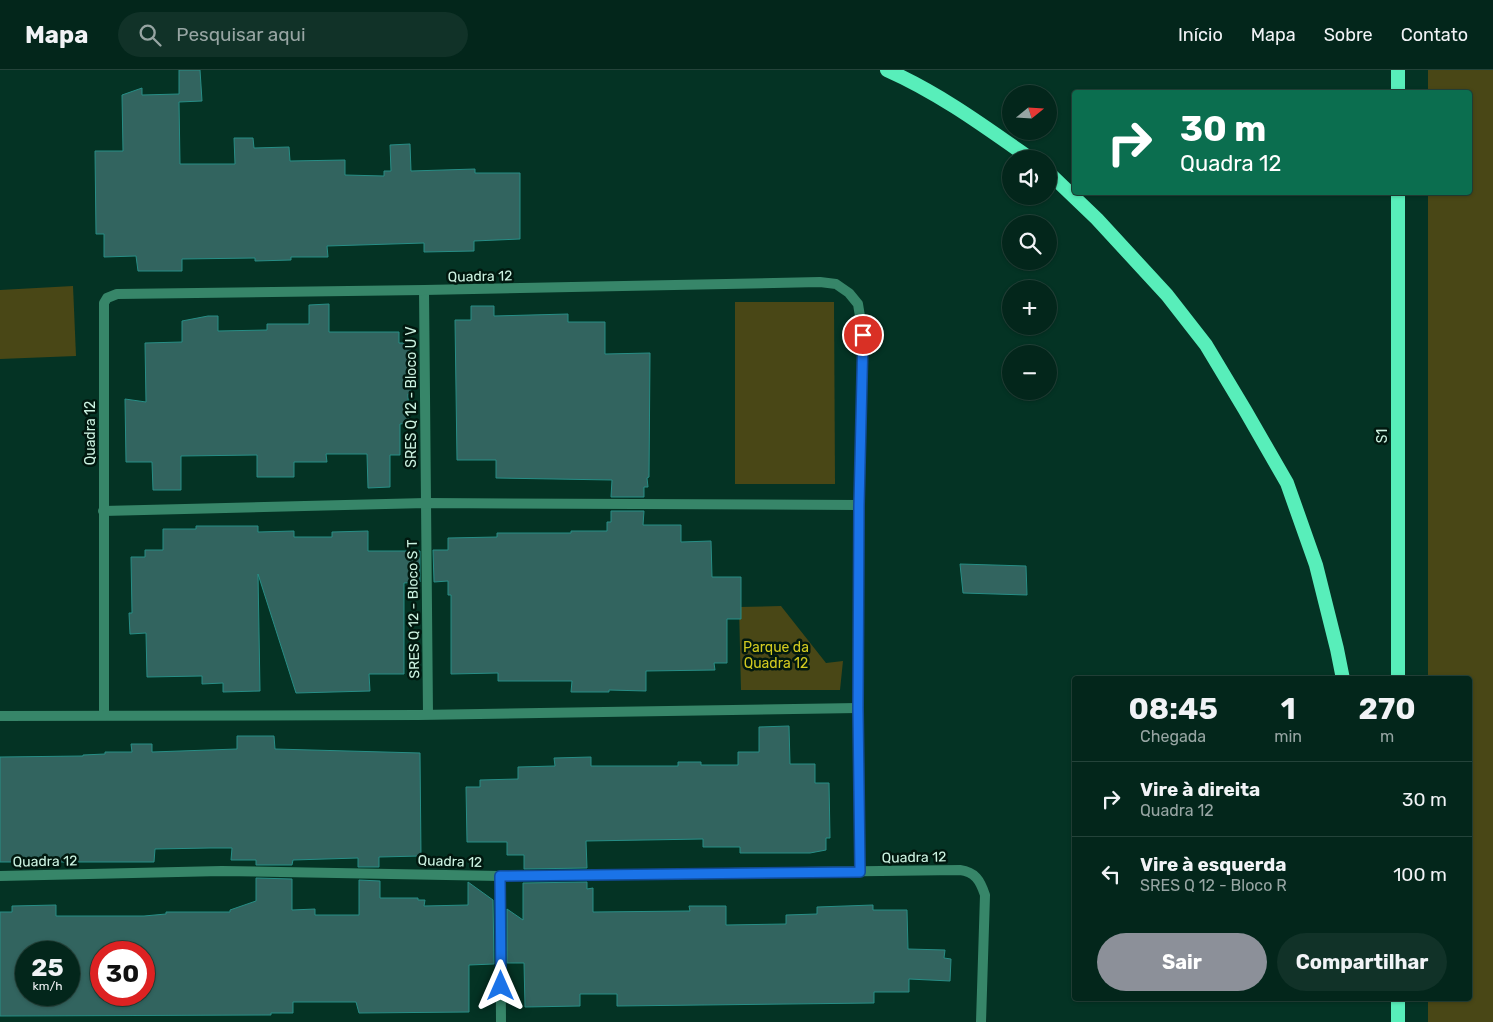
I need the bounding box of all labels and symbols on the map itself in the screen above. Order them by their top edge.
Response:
north arrow [1002,85,1058,140]
street label: Quadra 12 [448,267,512,286]
pin [842,314,884,356]
street label: SRES Q 12 - Bloco U V [403,326,420,468]
street label: Quadra 12 [82,401,99,465]
street label: S1 [1374,429,1391,443]
street label: SRES Q 12 - Bloco S T [404,539,423,679]
park label: Parque da Quadra 12 [743,639,809,672]
street label: Quadra 12 [882,848,946,867]
street label: Quadra 12 [13,852,77,871]
street label: Quadra 12 [417,852,483,871]
speed limit sign: 30 [90,941,155,1006]
position arrow [474,959,526,1011]

